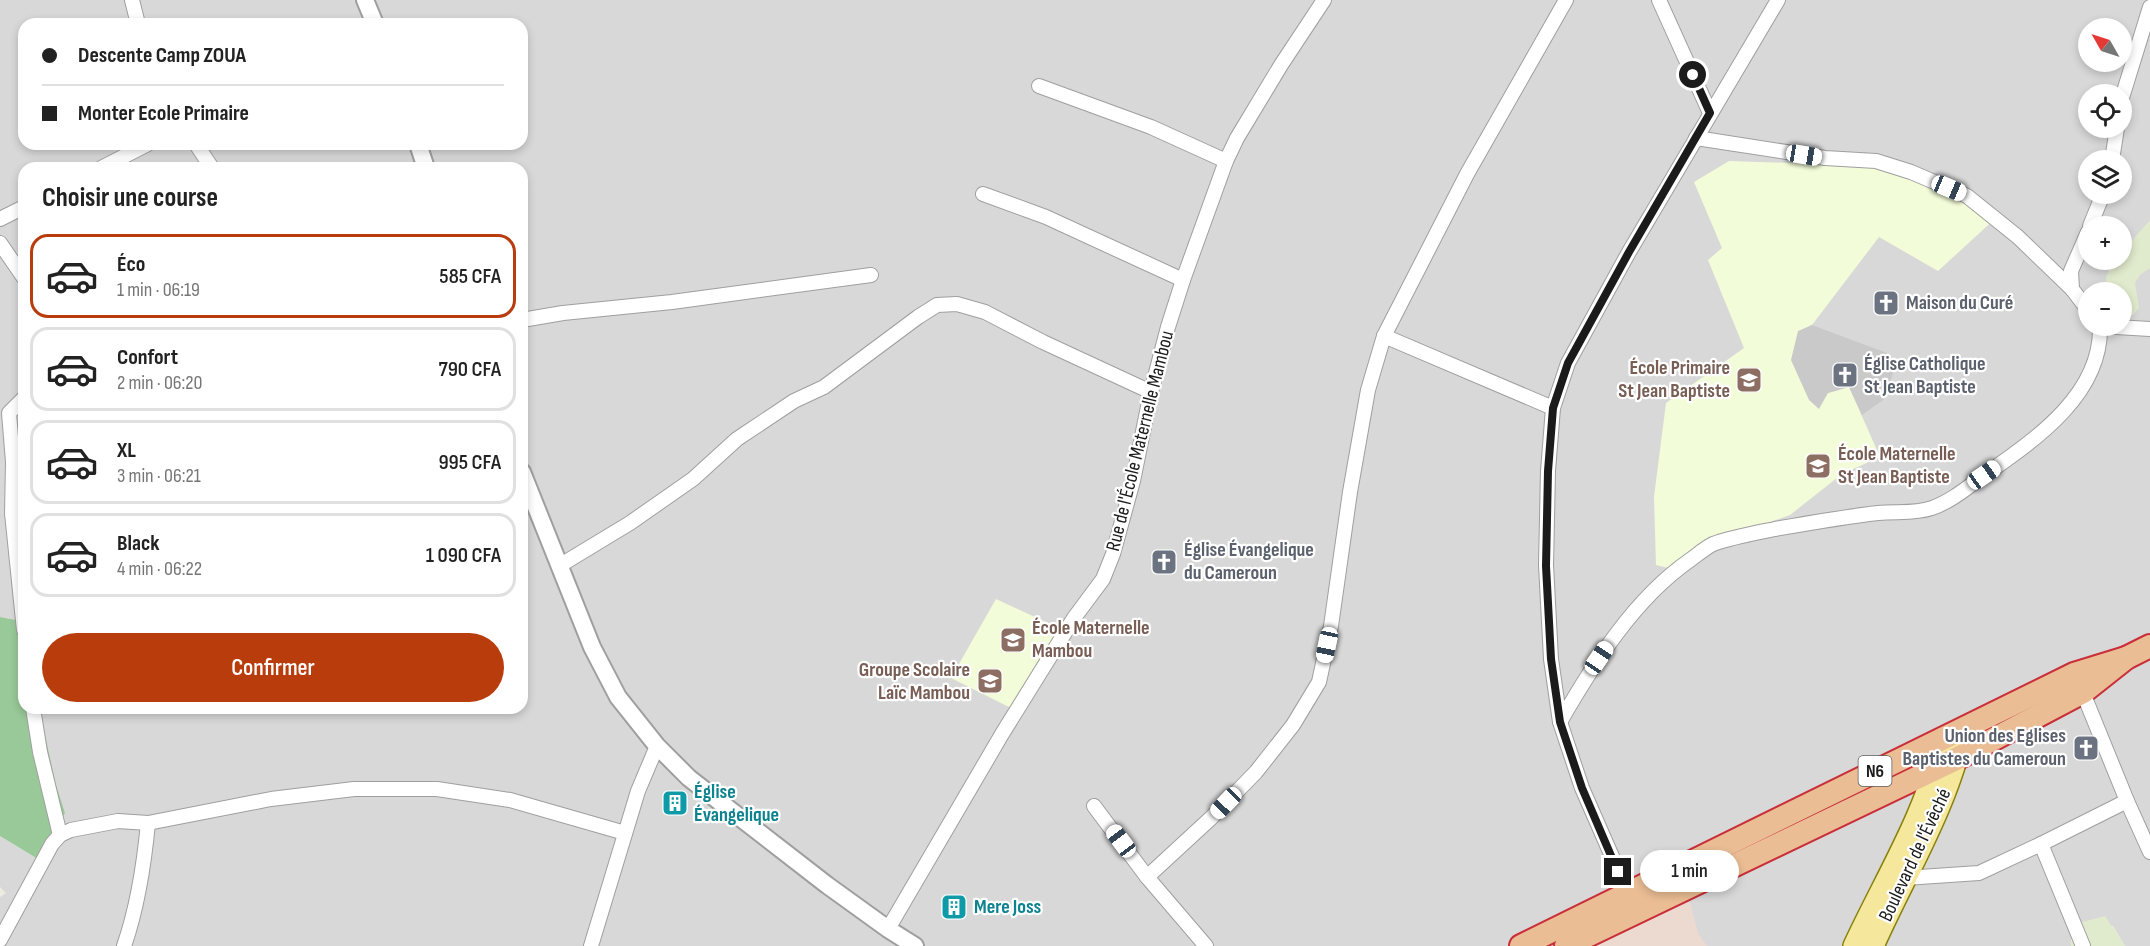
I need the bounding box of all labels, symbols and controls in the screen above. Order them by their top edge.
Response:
north arrow [2078,18,2132,72]
map controls [2078,18,2132,336]
text: Descente Camp ZOUA [78,42,246,69]
route start [1679,61,1706,88]
button: locate [2078,84,2132,138]
text: Monter Ecole Primaire [78,100,249,127]
car [1785,143,1823,167]
button: layers [2078,150,2132,204]
car [1929,173,1969,203]
text: Choisir une course [42,182,218,214]
button: + [2078,216,2132,270]
icon: car [45,249,99,303]
text: Éco [117,251,145,278]
text: 585 CFA [439,263,501,290]
text: 1 min · 06:19 [117,278,200,302]
button: − [2078,282,2132,336]
church icon: Maison du Curé [1871,288,1901,318]
place label: Maison du Curé [1906,291,2013,315]
street label: Rue de l'École Maternelle Mambou [1101,328,1179,554]
icon: car [45,342,99,396]
text: Confort [117,344,178,371]
place label: Église Catholique St Jean Baptiste [1864,352,1986,399]
text: 790 CFA [438,356,501,383]
place label: École Primaire St Jean Baptiste [1618,356,1730,403]
church icon: Église Catholique St Jean Baptiste [1830,360,1860,390]
school or university icon: École Primaire St Jean Baptiste [1734,365,1764,395]
text: 2 min · 06:20 [117,371,203,395]
icon: car [45,435,99,489]
text: XL [117,437,136,464]
place label: École Maternelle St Jean Baptiste [1838,442,1956,489]
text: 995 CFA [438,449,501,476]
school or university icon: École Maternelle St Jean Baptiste [1803,451,1833,481]
car [1964,457,2004,493]
text: 3 min · 06:21 [117,464,201,488]
icon: car [45,528,99,582]
text: Black [117,530,159,557]
place label: Église Évangelique du Cameroun [1184,538,1314,585]
text: 1 090 CFA [426,542,501,569]
church icon: Église Évangelique du Cameroun [1149,547,1179,577]
text: 4 min · 06:22 [117,557,202,581]
place label: École Maternelle Mambou [1032,616,1150,663]
school or university icon: École Maternelle Mambou [998,625,1028,655]
car [1314,626,1340,664]
button: Confirmer [42,633,504,702]
car [1581,638,1617,678]
place label: Groupe Scolaire Laïc Mambou [859,658,970,705]
school or university icon: Groupe Scolaire Laïc Mambou [975,666,1005,696]
place label: Union des Eglises Baptistes du Cameroun [1902,724,2066,771]
church icon: Union des Eglises Baptistes du Cameroun [2071,733,2101,763]
road number: N6 [1858,756,1892,786]
place label: Église Évangelique [694,780,779,827]
car [1207,784,1245,822]
street label: Boulevard de l'Évêché [1874,785,1956,925]
building icon: Église Évangelique [660,788,690,818]
car [1103,821,1139,861]
callout: 1 min [1639,851,1738,893]
route end [1604,858,1631,885]
text: 1 min [1671,859,1708,883]
building icon: Mere Joss [939,892,969,922]
place label: Mere Joss [974,895,1042,919]

